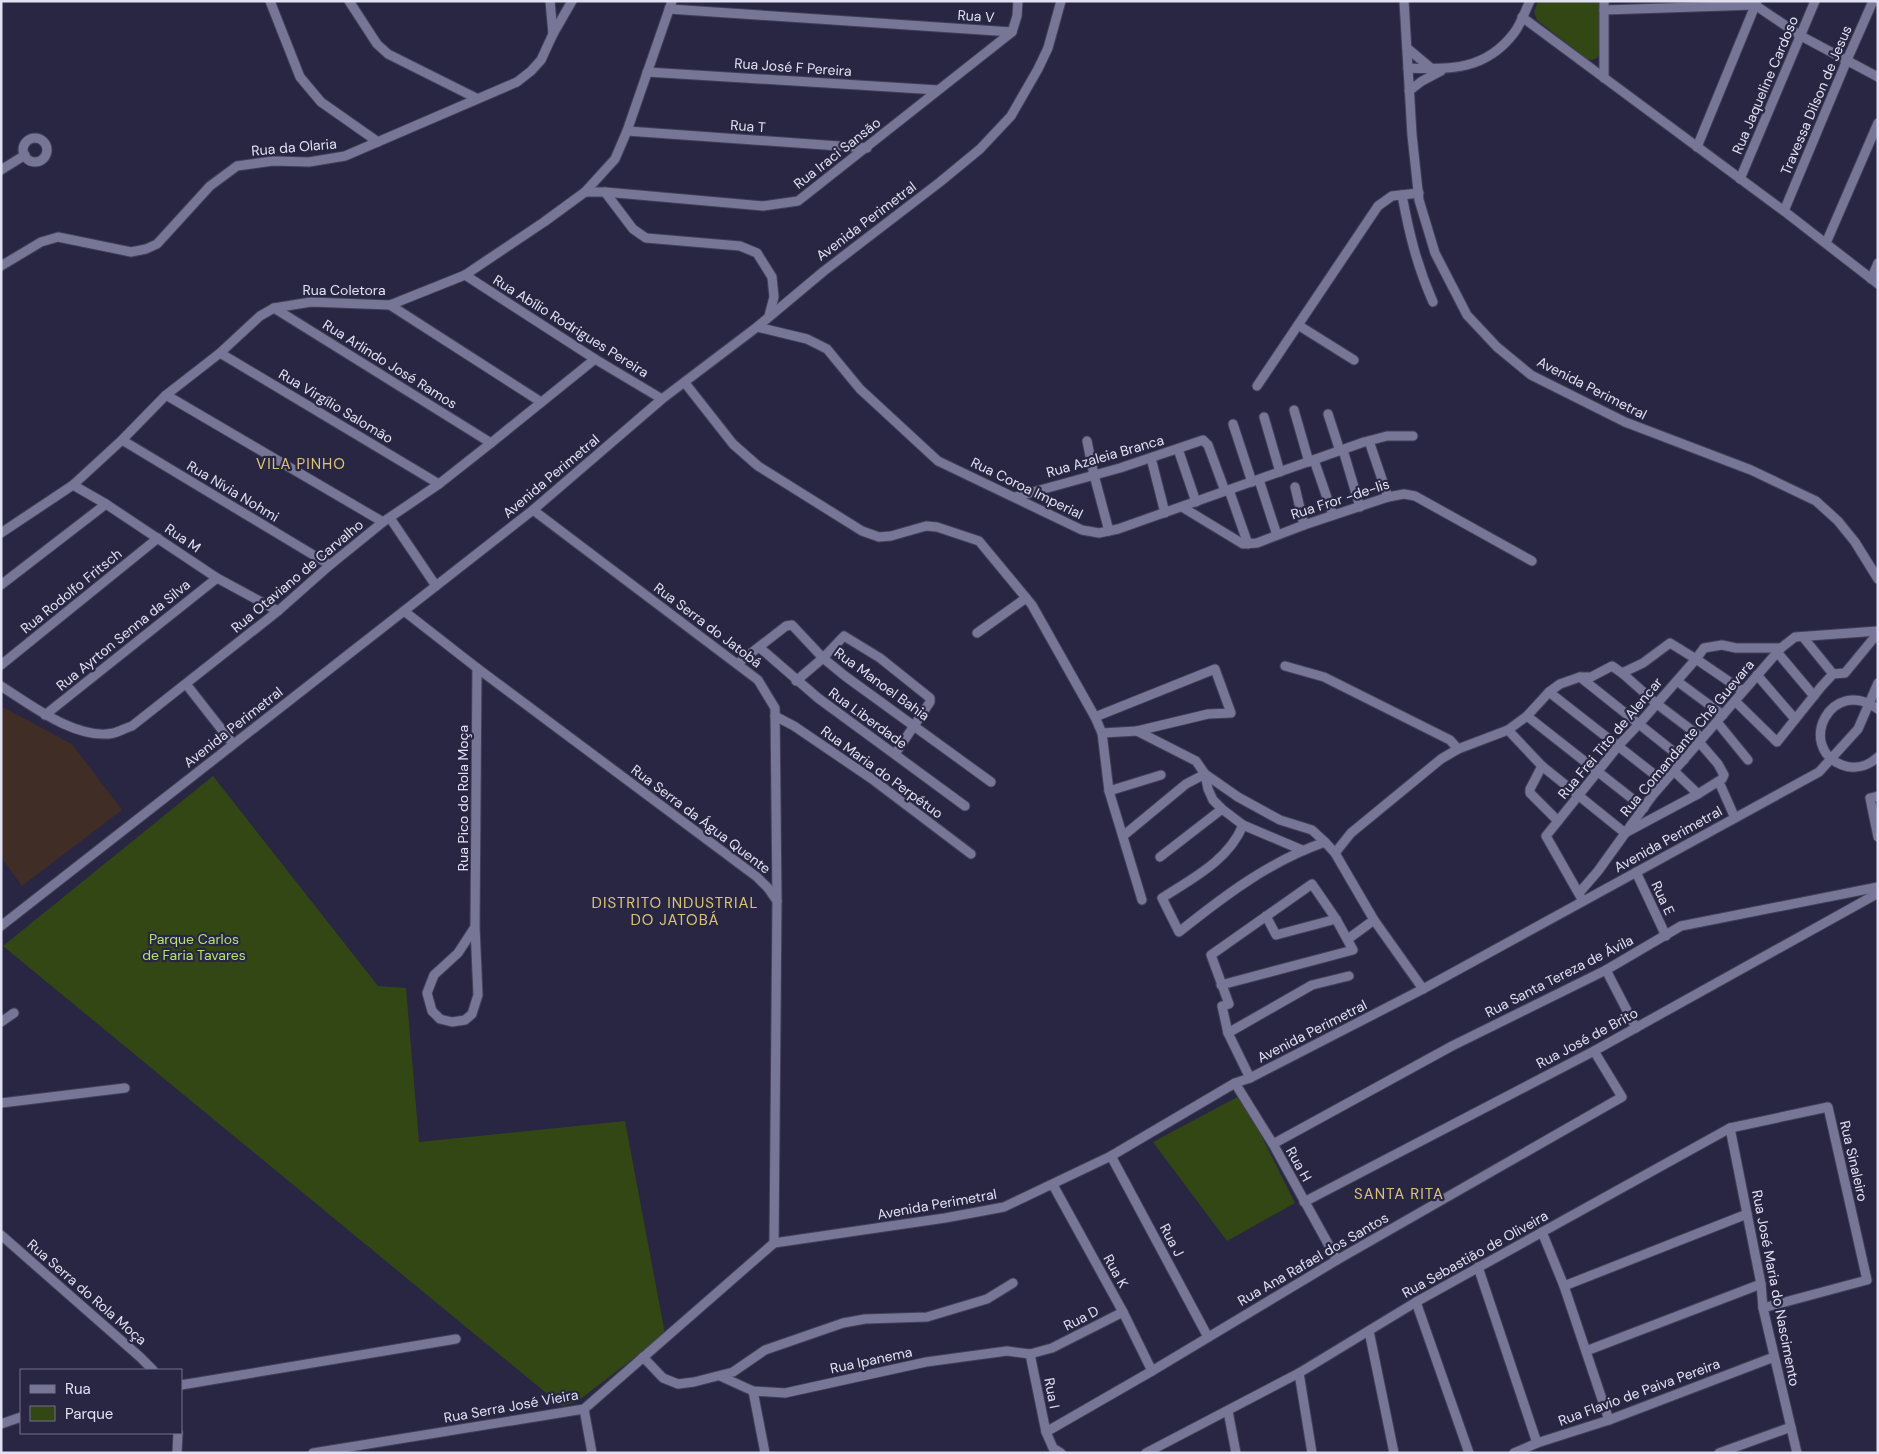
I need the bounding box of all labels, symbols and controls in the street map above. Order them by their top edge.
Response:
street label: Rua V [957,6,996,26]
street label: Rua Jaqueline Cardoso [1728,13,1802,157]
street label: Travessa Dilson de Jesus [1776,23,1856,177]
street label: Rua José F Pereira [734,54,852,80]
street label: Rua Iraci Sansão [790,113,884,193]
street label: Rua T [730,116,766,136]
street label: Rua da Olaria [251,134,337,160]
street label: Avenida Perimetral [812,177,920,265]
street label: Rua Abílio Rodrigues Pereira [490,271,652,381]
street label: Rua Coletora [302,281,386,299]
street label: Rua Arlindo José Ramos [319,315,461,413]
street label: Avenida Perimetral [1534,353,1650,423]
street label: Rua Virgílio Salomão [275,365,397,447]
street label: Avenida Perimetral [499,430,603,522]
street label: Rua Azaleia Branca [1044,431,1166,481]
street label: Rua Coroa Imperial [968,453,1086,523]
district label: VILA PINHO [256,454,346,474]
street label: Rua Nívia Nohmi [184,456,282,526]
street label: Rua Fror -de-lis [1288,475,1392,523]
street label: Rua Otaviano de Carvalho [227,515,367,637]
street label: Rua M [162,520,204,556]
street label: Rua Rodolfo Fritsch [17,545,125,637]
street label: Rua Ayrton Senna da Silva [52,575,194,695]
street label: Rua Serra do Jatobá [650,578,766,672]
street label: Rua Manoel Bahia [831,643,933,725]
street label: Rua Comandante Chê Guevara [1616,656,1758,820]
street label: Rua Frei Tito de Alencar [1554,673,1666,803]
street label: Avenida Perimetral [180,683,286,771]
street label: Rua Liberdade [825,683,911,753]
street label: Rua Maria do Perpétuo [817,722,947,822]
street label: Rua Pico do Rola Moça [454,725,472,871]
street label: Rua Serra da Água Quente [628,761,774,877]
street label: Avenida Perimetral [1611,802,1725,876]
street label: Rua E [1647,878,1679,918]
district label: DISTRITO INDUSTRIAL DO JATOBÁ [592,893,758,930]
park label: Parque Carlos de Faria Tavares [142,930,246,964]
street label: Rua Santa Tereza de Ávila [1482,931,1636,1021]
street label: Avenida Perimetral [1254,996,1370,1066]
street label: Rua José de Brito [1533,1004,1641,1072]
street label: Rua Sinaleiro [1836,1119,1872,1203]
street label: Rua H [1282,1143,1316,1185]
district label: SANTA RITA [1354,1184,1444,1204]
street label: Avenida Perimetral [876,1185,998,1223]
street label: Rua José Maria do Nascimento [1748,1188,1804,1388]
street label: Rua Sebastião de Oliveira [1399,1206,1551,1302]
street label: Rua Ana Rafael dos Santos [1234,1208,1392,1310]
street label: Rua J [1156,1220,1188,1260]
street label: Rua Serra do Rola Moça [24,1235,150,1349]
street label: Rua K [1099,1251,1133,1291]
street label: Rua D [1060,1302,1102,1334]
street label: Rua Ipanema [828,1343,914,1377]
street label: Rua Flavio de Paiva Pereira [1556,1354,1722,1430]
legend [20,1369,182,1434]
street label: Rua I [1040,1376,1064,1410]
text: Rua [65,1379,91,1399]
street label: Rua Serra José Vieira [442,1385,580,1427]
text: Parque [65,1404,113,1424]

